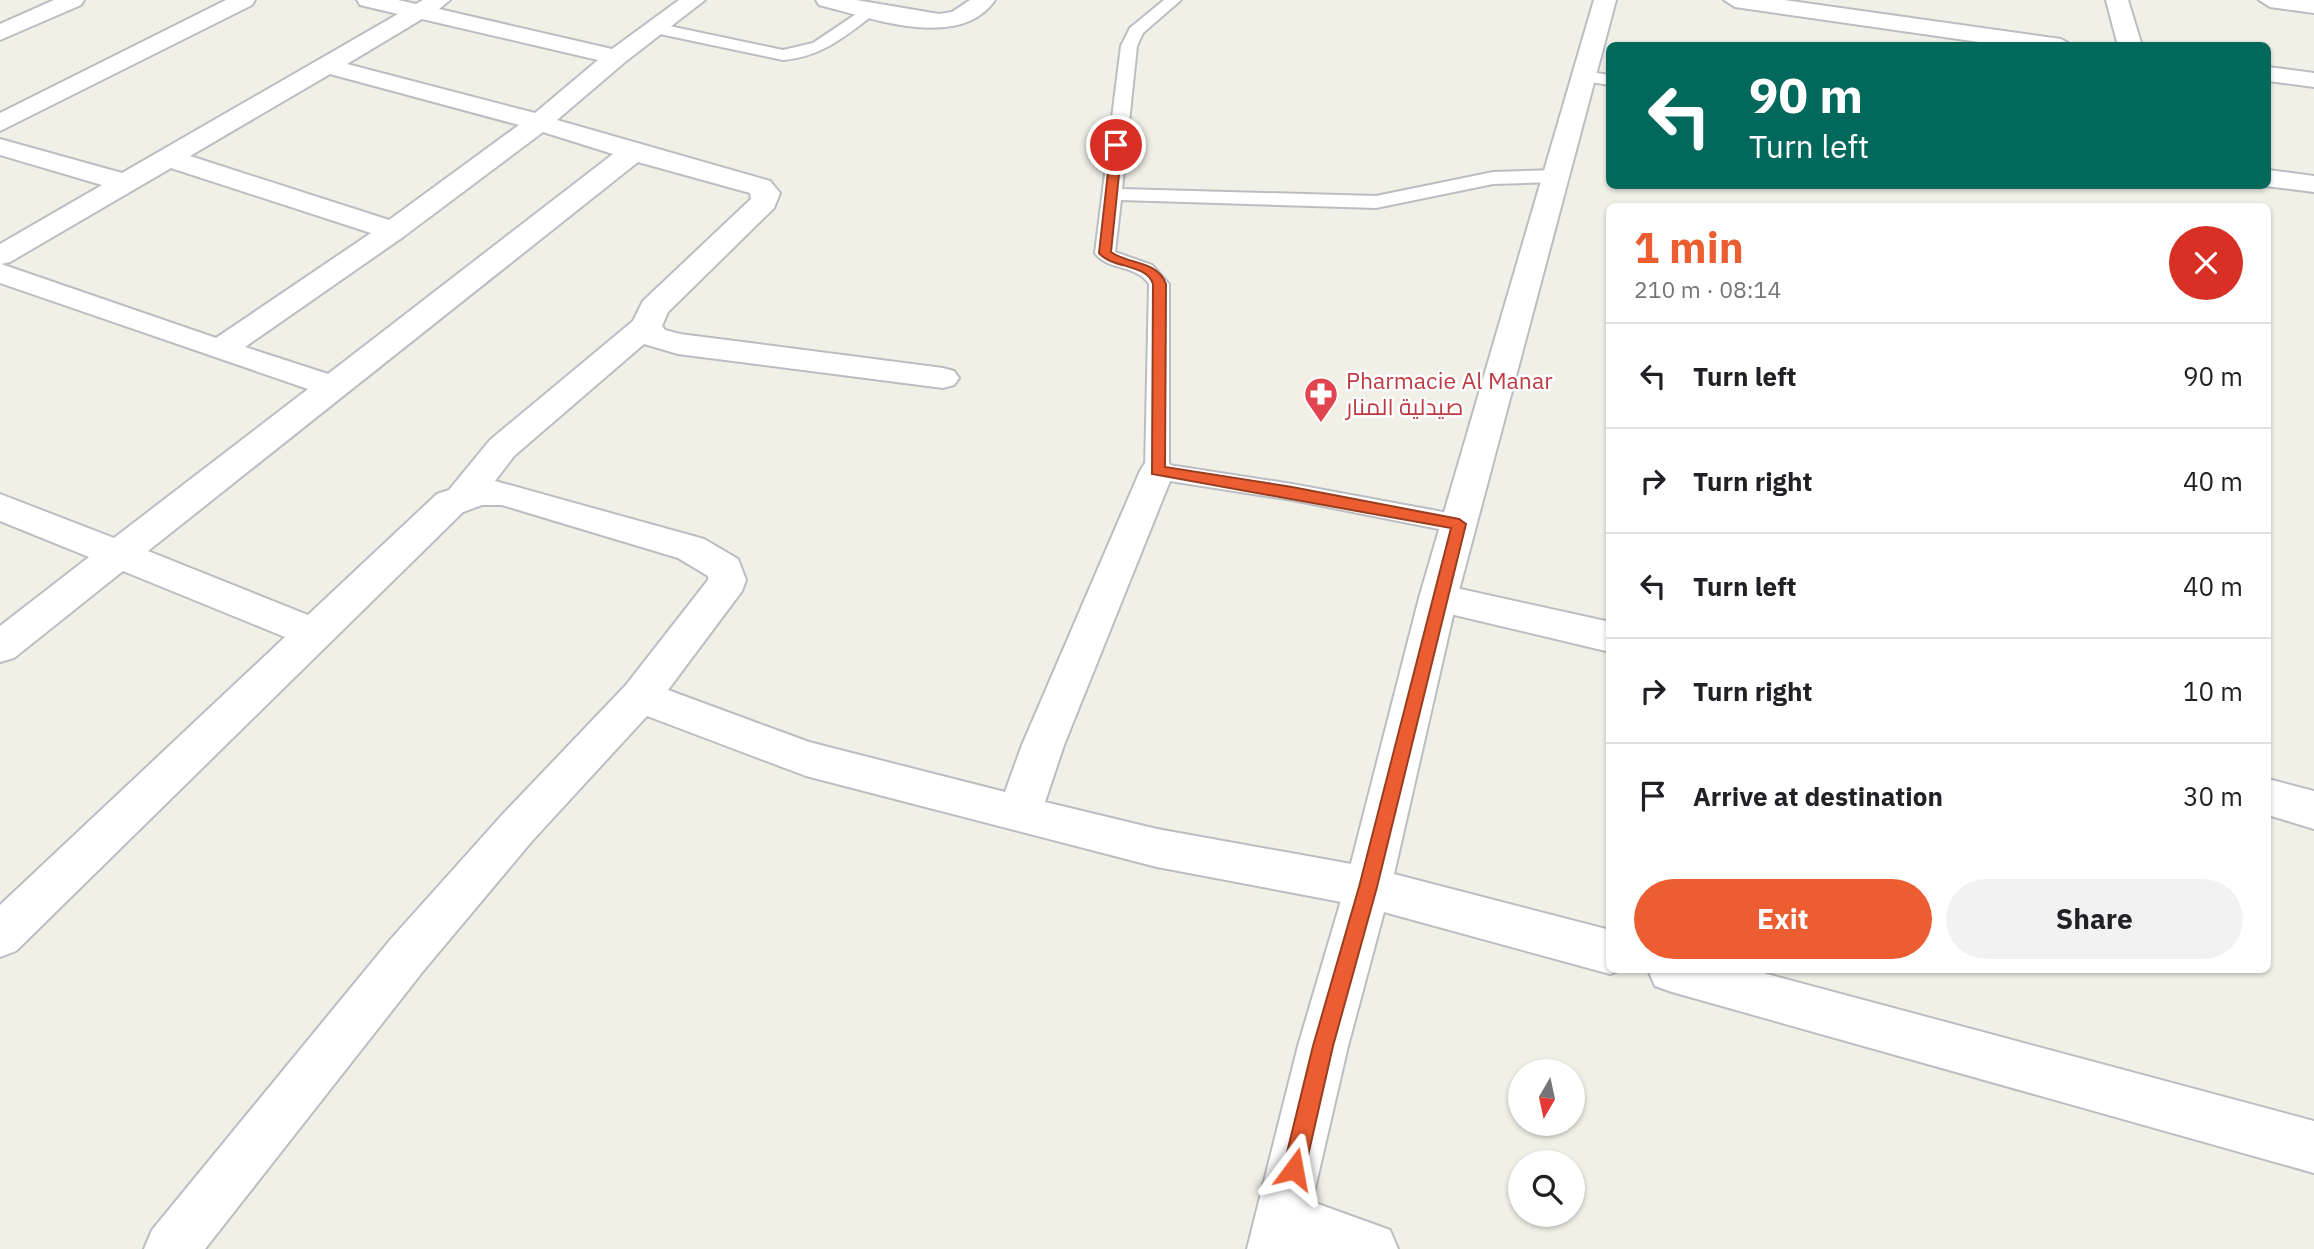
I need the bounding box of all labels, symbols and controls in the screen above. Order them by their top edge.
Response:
text: 90 m [1749,63,1863,126]
icon: left [1634,70,1725,161]
pin [1086,115,1146,175]
text: Turn left [1749,125,1869,167]
icon: arrive [1097,126,1135,164]
text: 1 min [1634,220,1744,275]
button: close [2169,226,2243,300]
text: 210 m · 08:14 [1634,274,1781,304]
icon: left [1634,357,1672,395]
text: Turn left [1693,359,1796,393]
text: 90 m [2183,359,2243,393]
place label: Pharmacie Al Manar صيدلية المنار [1344,365,1553,421]
pharmacy icon: Pharmacie Al Manar صيدلية المنار [1302,375,1340,424]
icon: right [1634,462,1672,500]
text: Turn right [1693,464,1812,498]
text: 40 m [2183,464,2243,498]
icon: left [1634,567,1672,605]
text: Turn left [1693,569,1796,603]
text: 40 m [2183,569,2243,603]
icon: right [1634,672,1672,710]
text: Turn right [1693,674,1812,708]
text: 10 m [2183,674,2243,708]
icon: arrive [1634,777,1672,815]
text: Arrive at destination [1693,779,1943,813]
text: 30 m [2183,779,2243,813]
button: Exit [1634,879,1932,959]
button: Share [1946,879,2243,959]
north arrow [1508,1059,1586,1136]
map controls [1508,1059,1585,1227]
position arrow [1257,1132,1331,1206]
button: search [1508,1150,1585,1227]

